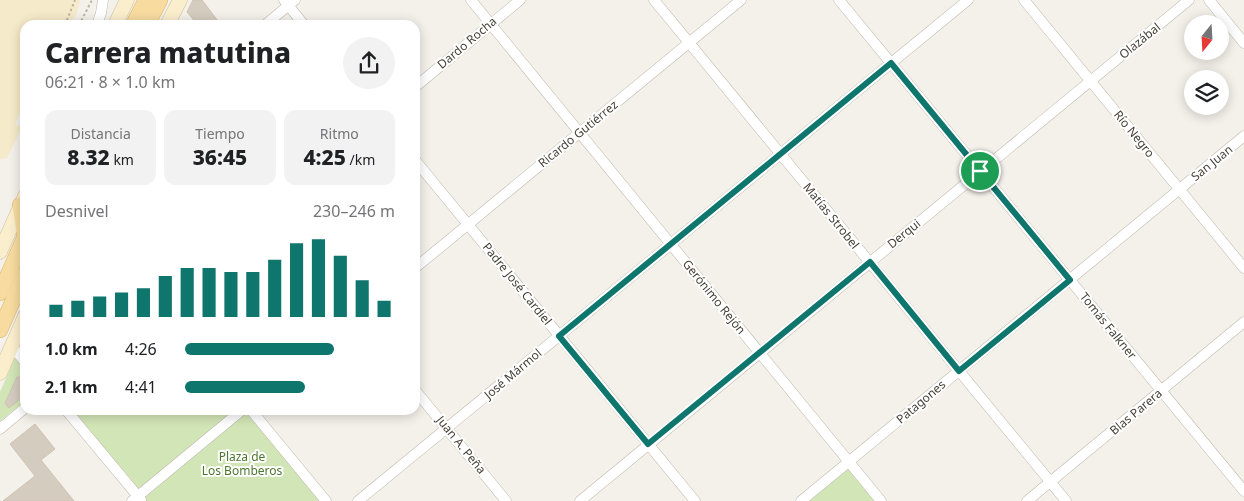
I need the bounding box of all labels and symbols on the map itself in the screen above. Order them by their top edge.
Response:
street label: Dardo Rocha [433,13,500,72]
north arrow [1184,15,1229,60]
street label: Olazábal [1115,19,1164,63]
street label: Ricardo Gutiérrez [534,96,621,171]
street label: Río Negro [1110,107,1159,161]
street label: San Juan [1187,141,1236,185]
pin [959,150,1001,192]
street label: Matías Strobel [799,179,863,252]
street label: Derqui [884,215,924,252]
street label: Padre José Cardiel [479,239,556,328]
street label: Gerónimo Rejón [679,256,750,338]
street label: Tomás Falkner [1076,289,1141,363]
street label: José Mármol [480,345,545,403]
street label: Patagones [892,376,949,427]
street label: Blas Parera [1106,385,1165,439]
street label: Juan A. Peña [432,411,490,477]
park label: Plaza de Los Bomberos [202,448,283,479]

